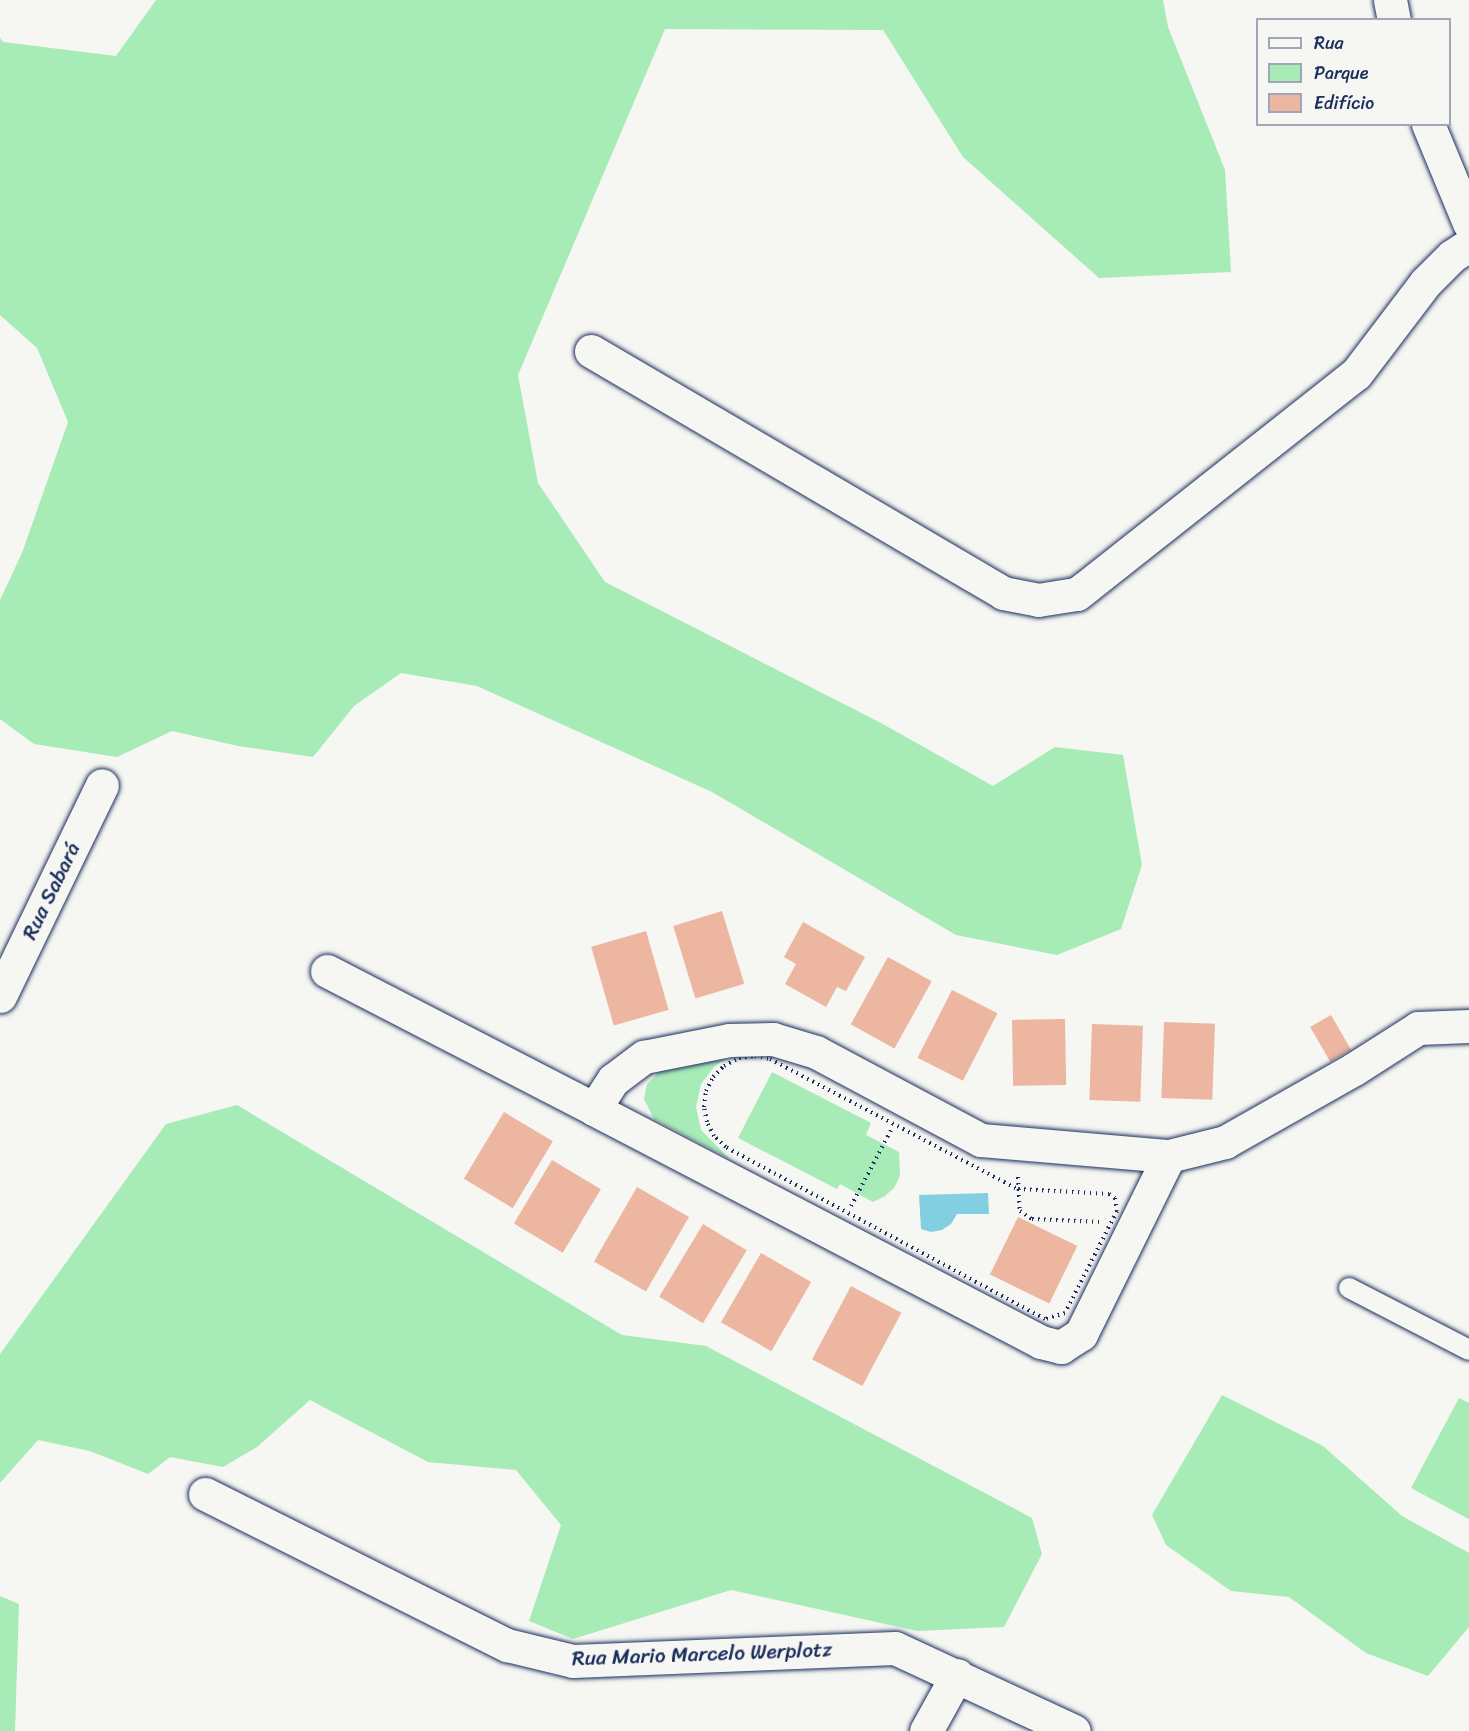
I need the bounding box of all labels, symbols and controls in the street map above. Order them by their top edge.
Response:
legend [1256,18,1451,126]
text: Rua [1314,27,1344,59]
text: Parque [1314,57,1368,89]
text: Edifício [1314,87,1374,119]
street label: Rua Sabará [17,838,85,944]
street label: Rua Mario Marcelo Werplotz [572,1637,832,1671]

